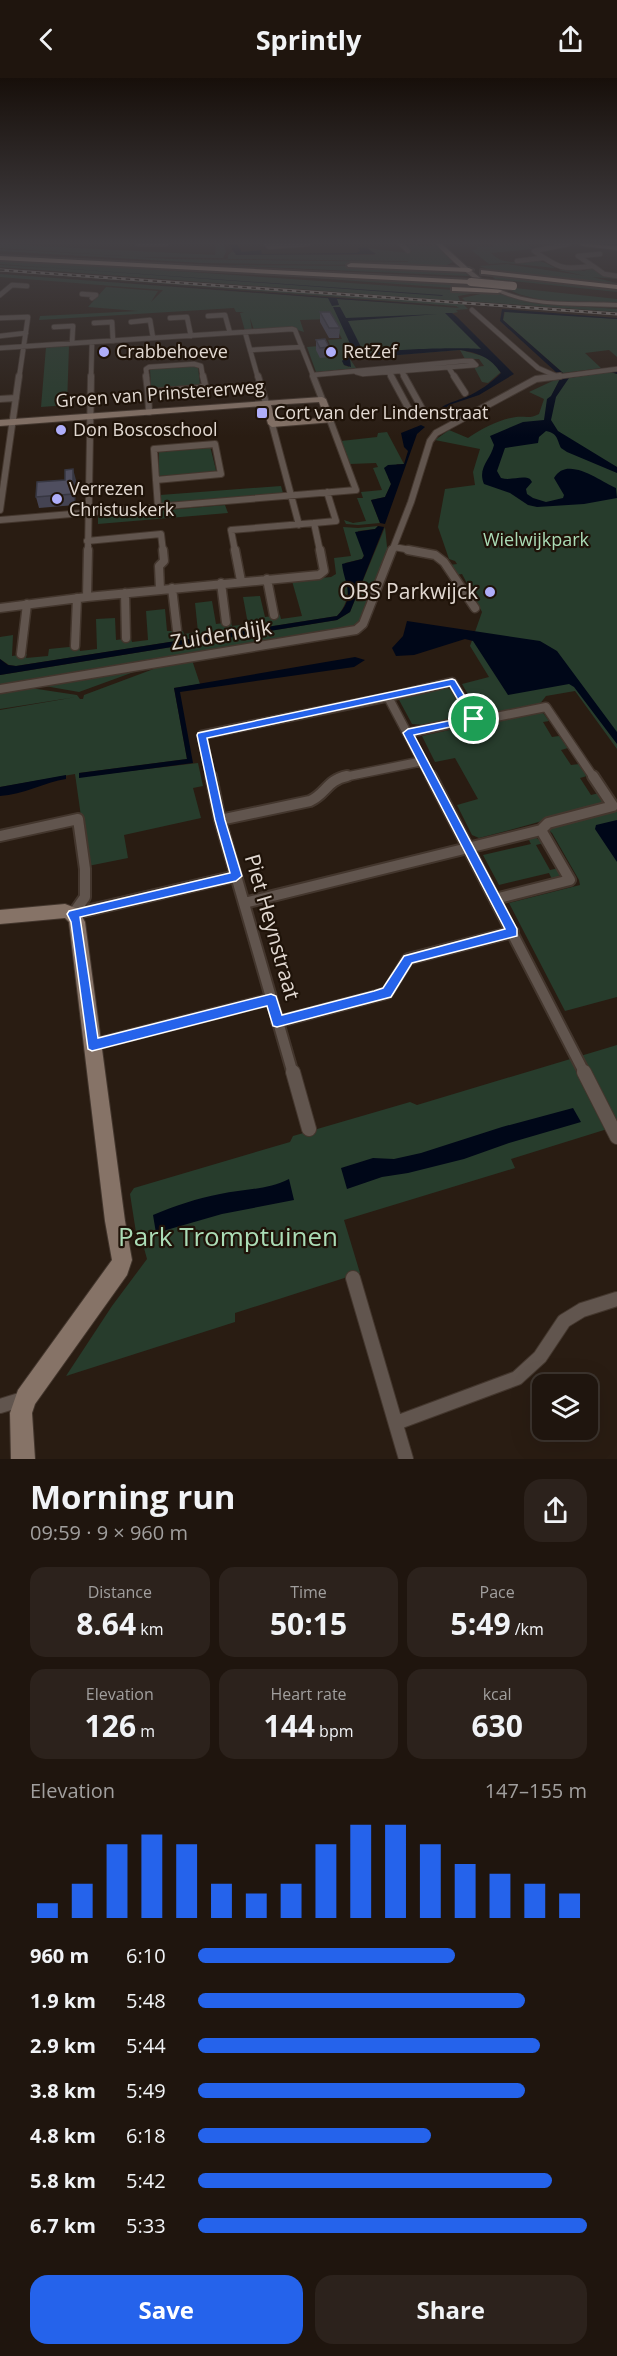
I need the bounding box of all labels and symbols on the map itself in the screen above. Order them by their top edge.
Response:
place label: Crabbehoeve [116,339,228,363]
place label: RetZef [343,339,398,363]
marker: Crabbehoeve [97,345,111,359]
marker: RetZef [324,345,338,359]
street label: Groen van Prinstererweg [55,374,265,412]
place label: Cort van der Lindenstraat [274,400,488,424]
marker: Cort van der Lindenstraat [255,406,269,420]
place label: Don Boscoschool [73,417,218,441]
marker: Don Boscoschool [54,423,68,437]
place label: Verrezen Christuskerk [69,476,175,521]
marker: Verrezen Christuskerk [50,492,64,506]
park label: Wielwijkpark [483,527,590,551]
place label: OBS Parkwijck [339,577,478,605]
marker: OBS Parkwijck [483,585,497,599]
street label: Zuidendijk [168,612,274,656]
pin [448,693,499,744]
street label: Piet Heynstraat [239,851,307,1003]
park label: Park Tromptuinen [118,1218,338,1254]

